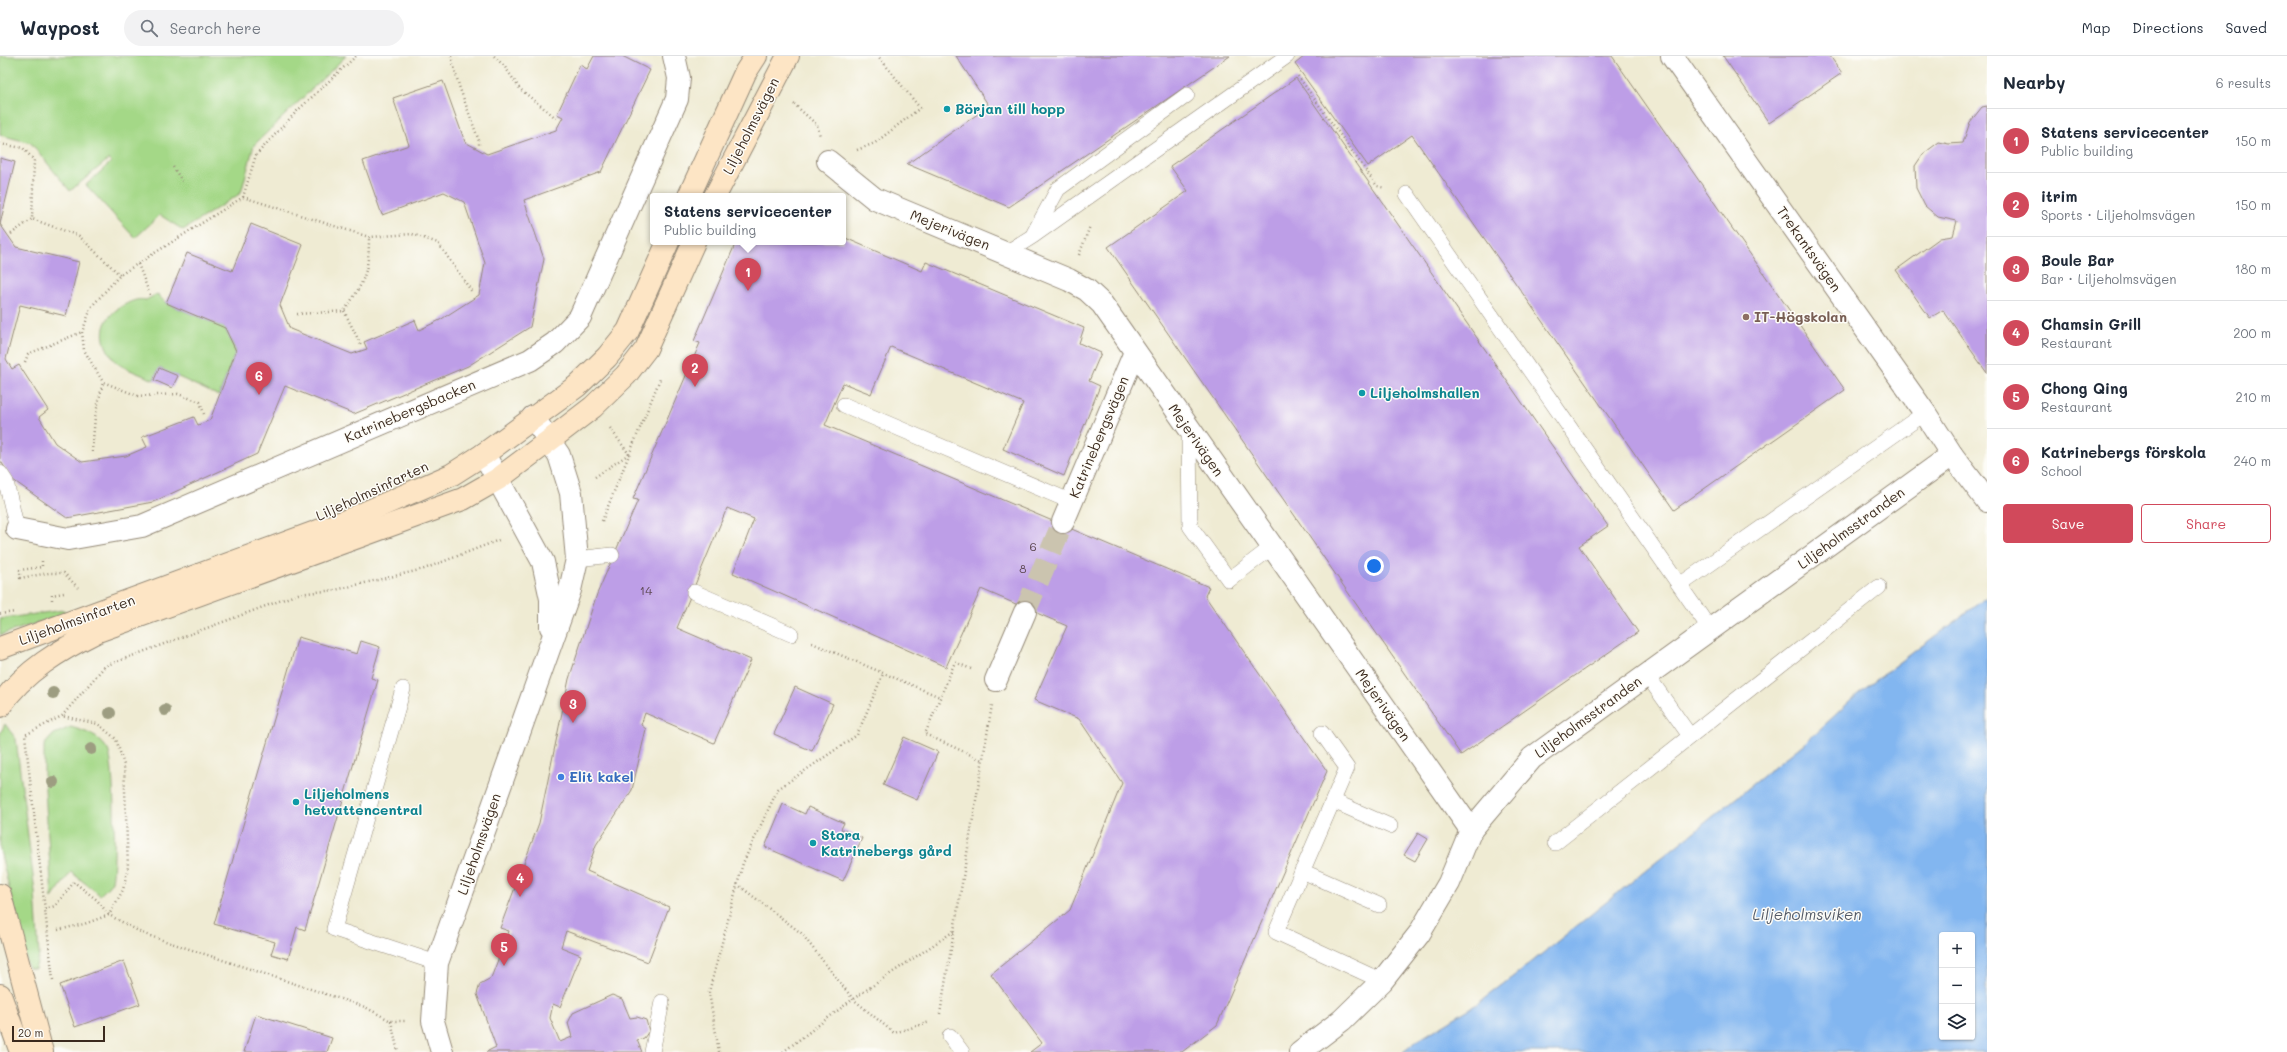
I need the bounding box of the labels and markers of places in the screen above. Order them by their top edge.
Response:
place label: Början till hopp [955,99,1065,118]
marker: Början till hopp [942,104,952,114]
pin: 1 [735,258,761,291]
place label: IT-Högskolan [1754,307,1847,326]
marker: IT-Högskolan [1741,312,1751,322]
pin: 2 [682,354,708,387]
pin: 6 [246,362,272,395]
place label: Liljeholmshallen [1370,383,1479,402]
marker: Liljeholmshallen [1357,388,1367,398]
pin: 3 [560,690,586,723]
place label: Elit kakel [569,767,634,786]
marker: Elit kakel [556,772,566,782]
place label: Liljeholmens hetvattencentral [304,784,422,819]
marker: Liljeholmens hetvattencentral [291,797,301,807]
place label: Stora Katrinebergs gård [821,825,952,860]
marker: Stora Katrinebergs gård [808,838,818,848]
pin: 4 [507,864,533,897]
pin: 5 [491,933,517,966]

